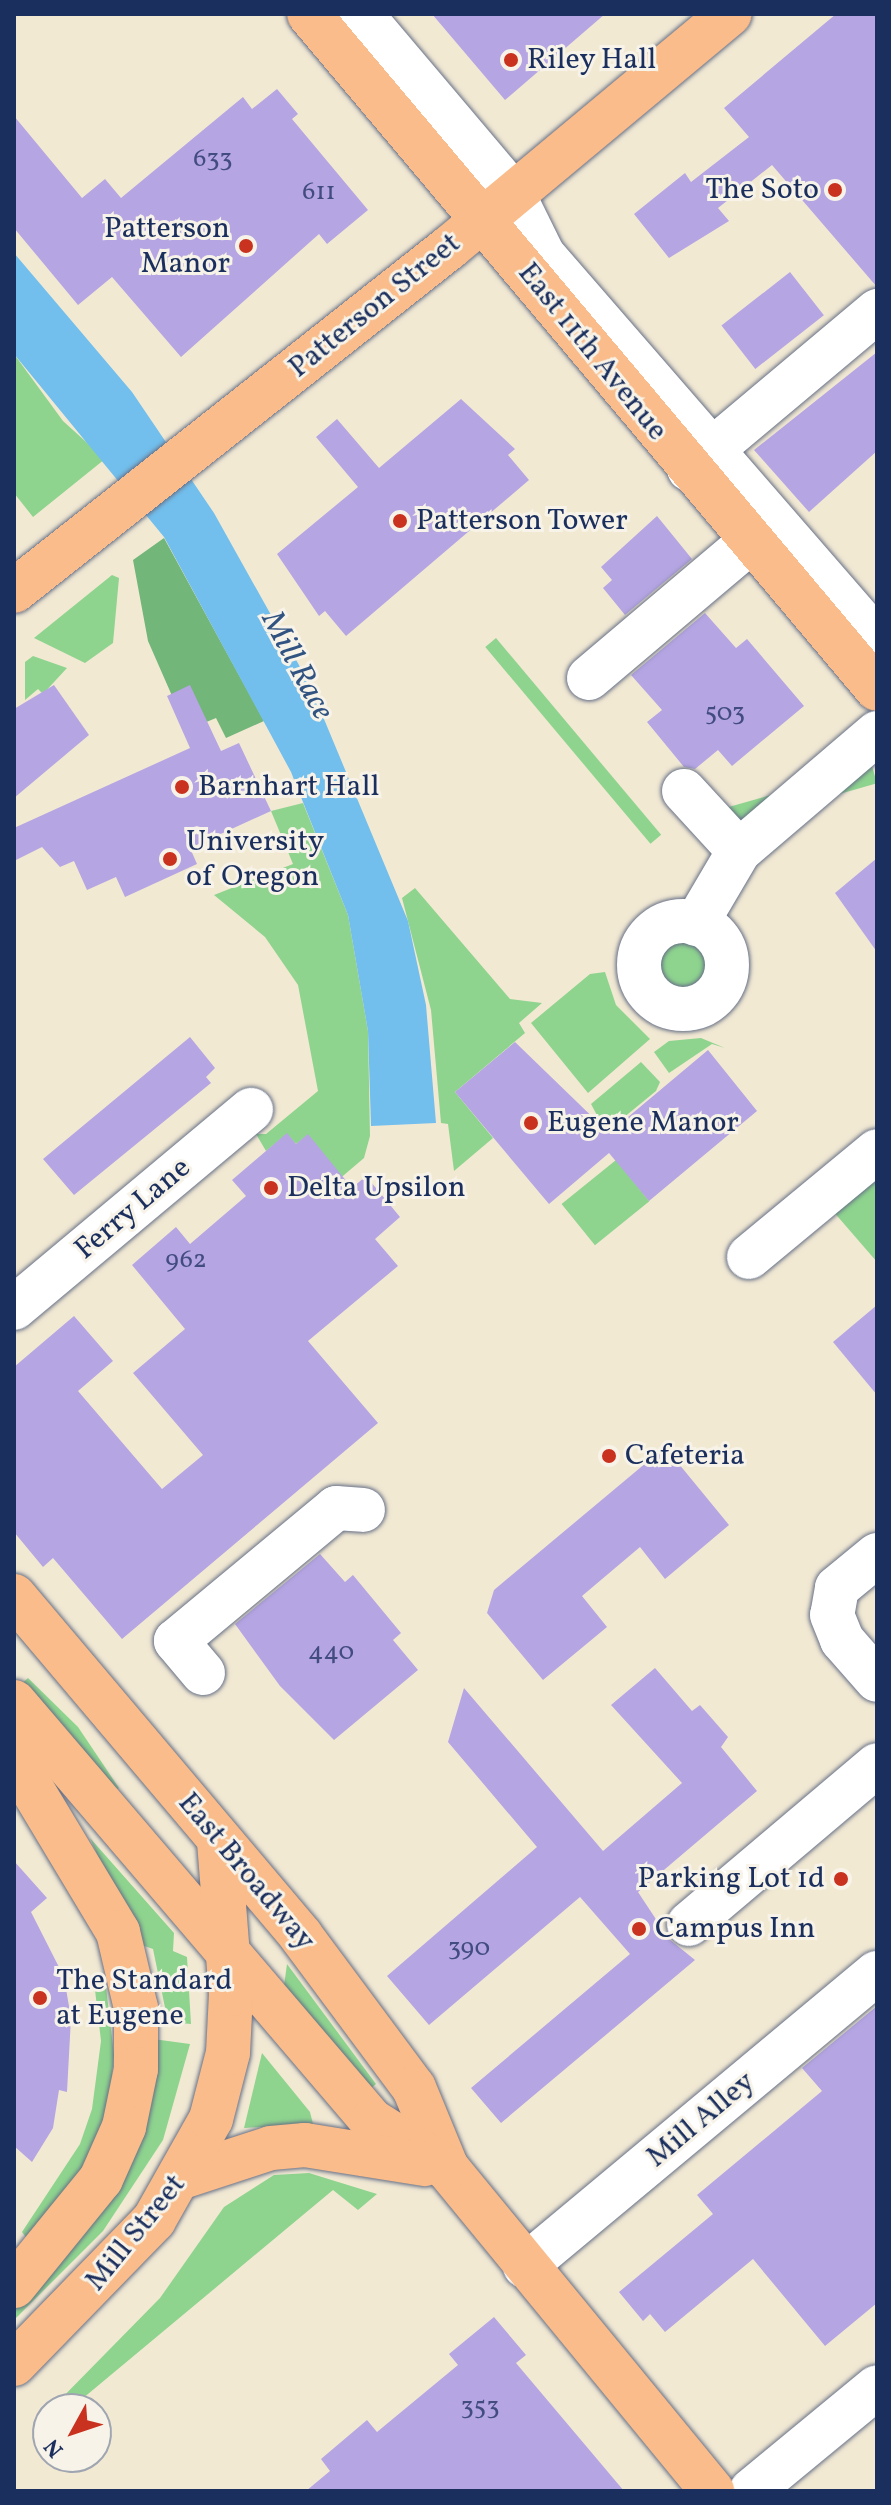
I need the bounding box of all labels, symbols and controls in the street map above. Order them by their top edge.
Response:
place label: Riley Hall [527,42,657,78]
marker: Riley Hall [502,51,520,69]
house number: 633 [193,144,233,176]
place label: The Soto [705,172,819,208]
house number: 611 [302,177,336,209]
marker: The Soto [826,181,844,199]
place label: Patterson Manor [104,211,230,282]
street label: Patterson Street [282,226,468,386]
marker: Patterson Manor [237,237,255,255]
street label: East 11th Avenue [509,256,675,448]
place label: Patterson Tower [416,503,629,539]
marker: Patterson Tower [391,512,409,530]
water label: Mill Race [251,605,341,727]
house number: 503 [705,698,745,730]
place label: Barnhart Hall [198,769,379,805]
marker: Barnhart Hall [173,778,191,796]
place label: University of Oregon [186,824,324,894]
marker: University of Oregon [161,850,179,868]
place label: Eugene Manor [547,1105,739,1141]
marker: Eugene Manor [522,1114,540,1132]
street label: Ferry Lane [68,1150,198,1268]
place label: Delta Upsilon [287,1170,466,1206]
marker: Delta Upsilon [262,1179,280,1197]
house number: 962 [165,1245,207,1277]
place label: Cafeteria [625,1438,745,1474]
marker: Cafeteria [600,1447,618,1465]
house number: 440 [308,1637,354,1669]
street label: East Broadway [170,1786,322,1958]
place label: Parking Lot 1d [638,1861,825,1897]
marker: Parking Lot 1d [832,1870,850,1888]
place label: Campus Inn [655,1911,815,1947]
marker: Campus Inn [630,1920,648,1938]
house number: 390 [448,1933,490,1965]
place label: The Standard at Eugene [56,1963,232,2034]
marker: The Standard at Eugene [31,1989,49,2007]
street label: Mill Alley [640,2064,762,2176]
street label: Mill Street [78,2167,194,2299]
house number: 353 [460,2392,500,2424]
north arrow [32,2393,112,2473]
text: N [38,2431,72,2464]

